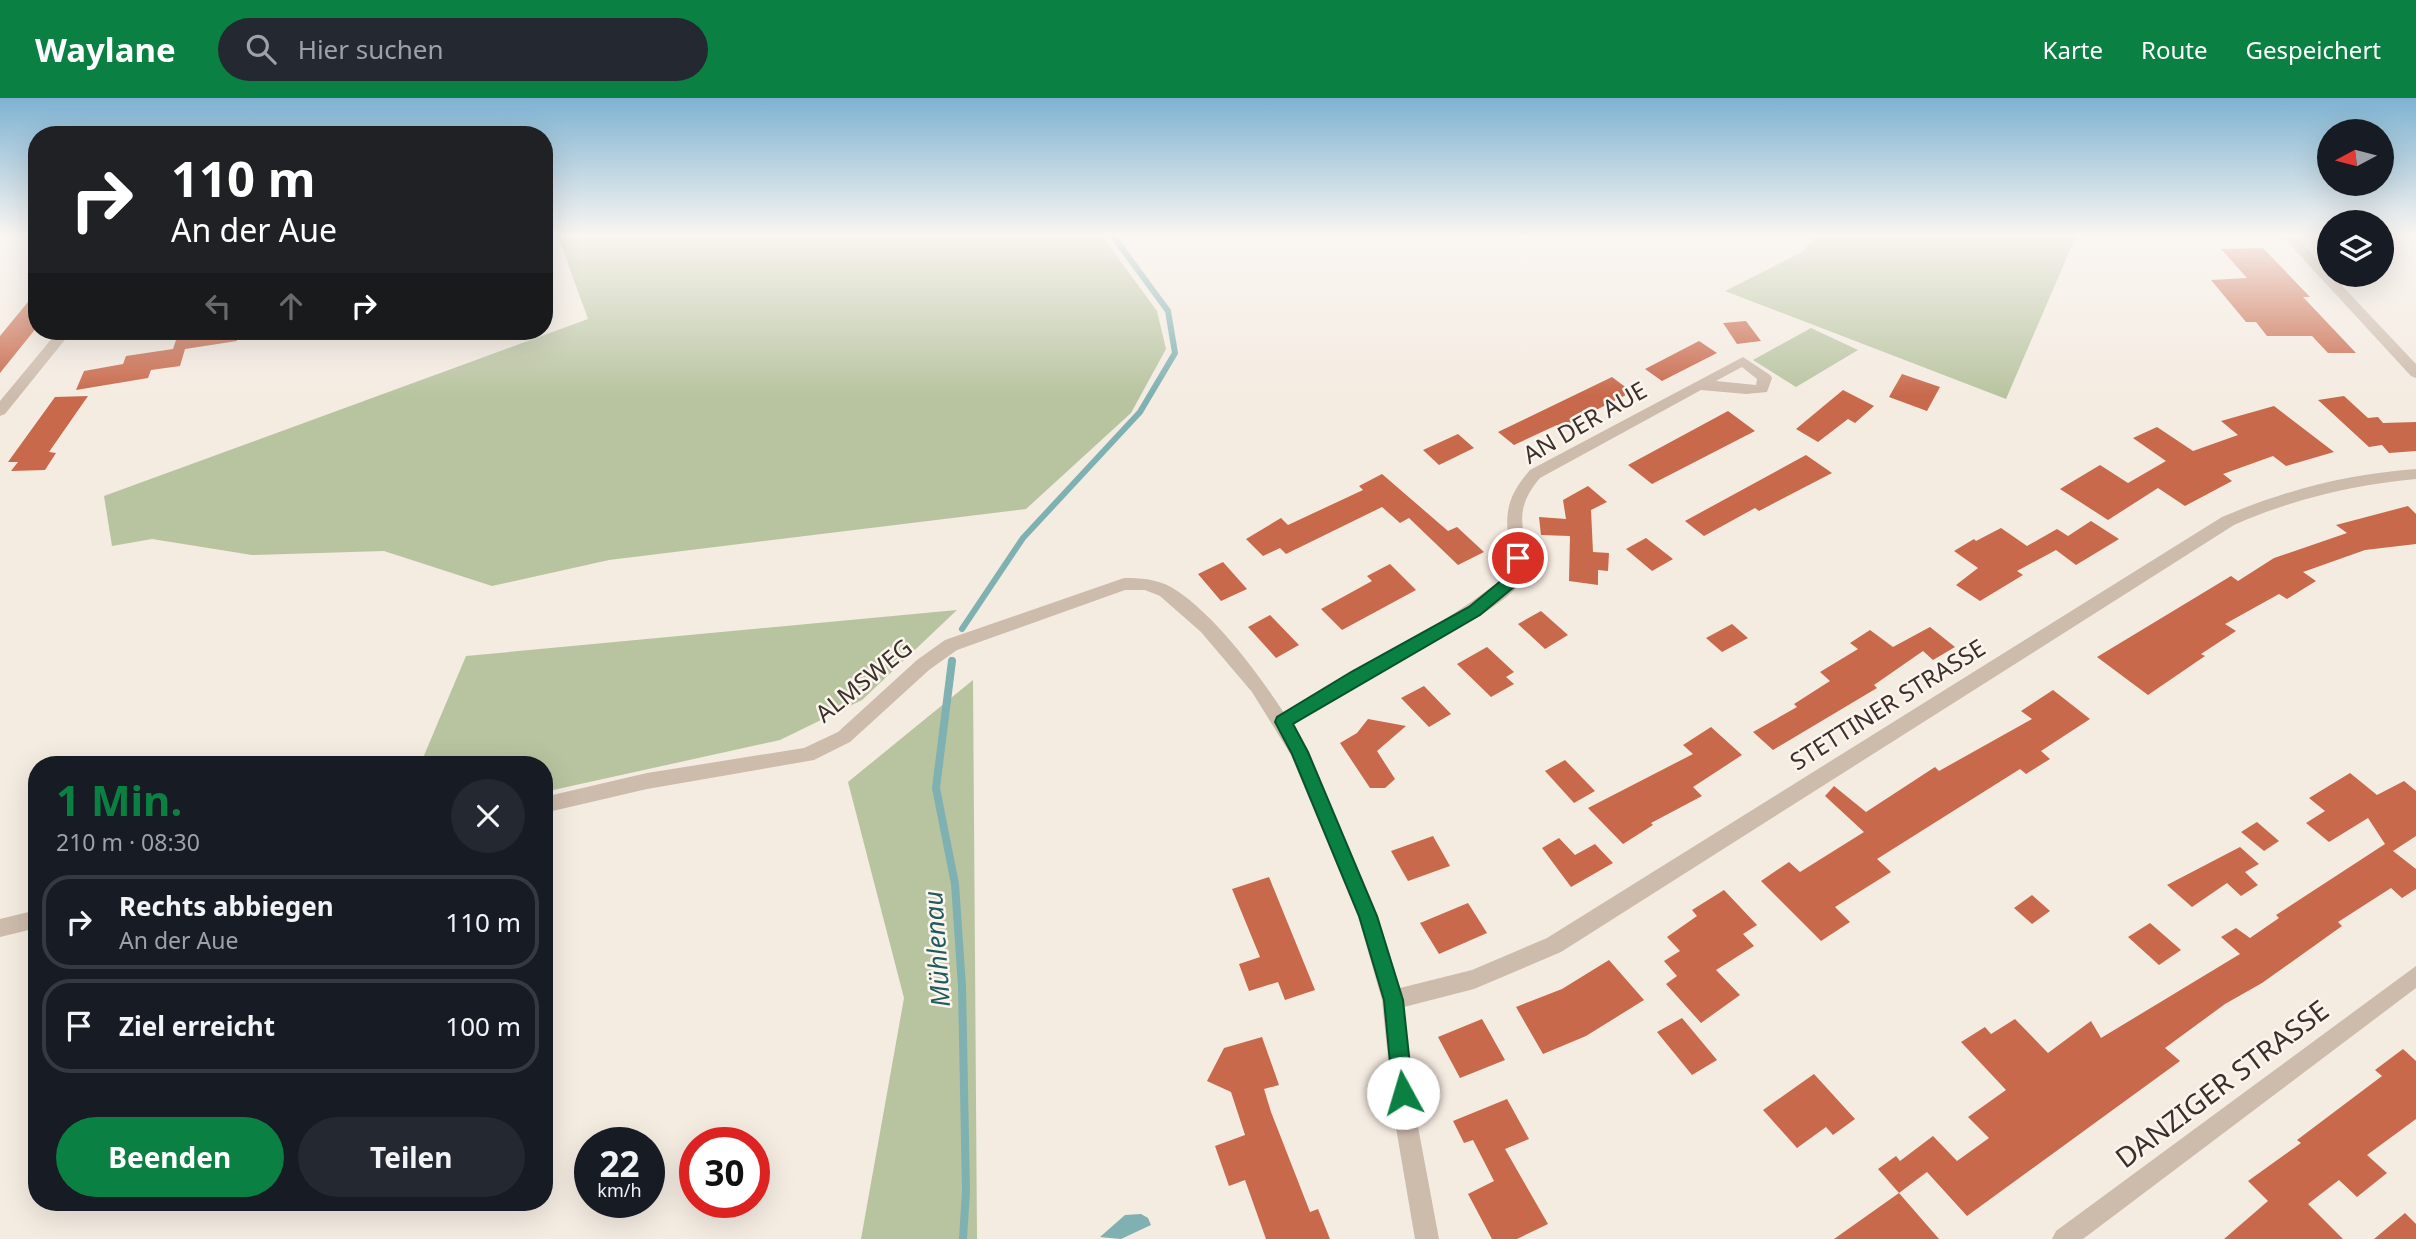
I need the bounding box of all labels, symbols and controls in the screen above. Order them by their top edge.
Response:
search box [218,18,708,81]
text: Waylane [35,27,176,72]
icon: search [242,30,280,68]
text: Hier suchen [298,31,444,67]
text: Karte [2043,33,2103,66]
text: Route [2141,33,2208,66]
text: Gespeichert [2246,33,2381,66]
north arrow [2317,119,2394,196]
map controls [2317,119,2394,287]
text: 110 m [171,145,316,211]
icon: right [56,154,147,245]
text: An der Aue [171,208,337,251]
button: layers [2317,210,2394,287]
icon: left [199,287,237,325]
icon: ahead [272,287,310,325]
icon: right [345,287,383,325]
street label: AN DER AUE [1516,373,1652,471]
pin [1488,528,1548,588]
icon: arrive [1499,539,1537,577]
street label: STETTINER STRASSE [1783,630,1991,777]
street label: ALMSWEG [808,631,919,729]
text: 1 Min. [56,771,182,828]
button: close [451,779,525,853]
text: 210 m · 08:30 [56,826,200,858]
text: Rechts abbiegen [119,888,334,924]
water label: Mühlenau [914,890,958,1008]
icon: right [60,903,98,941]
text: 110 m [445,904,521,940]
text: An der Aue [119,924,238,956]
street label: DANZIGER STRASSE [2107,990,2336,1176]
icon: arrive [60,1007,98,1045]
text: Ziel erreicht [119,1008,275,1044]
text: 100 m [445,1008,521,1044]
position arrow [1366,1056,1440,1130]
button: Beenden [56,1117,284,1197]
button: Teilen [298,1117,525,1197]
speed limit sign: 30 [679,1127,770,1218]
text: 22 [599,1140,640,1187]
text: km/h [597,1178,642,1202]

